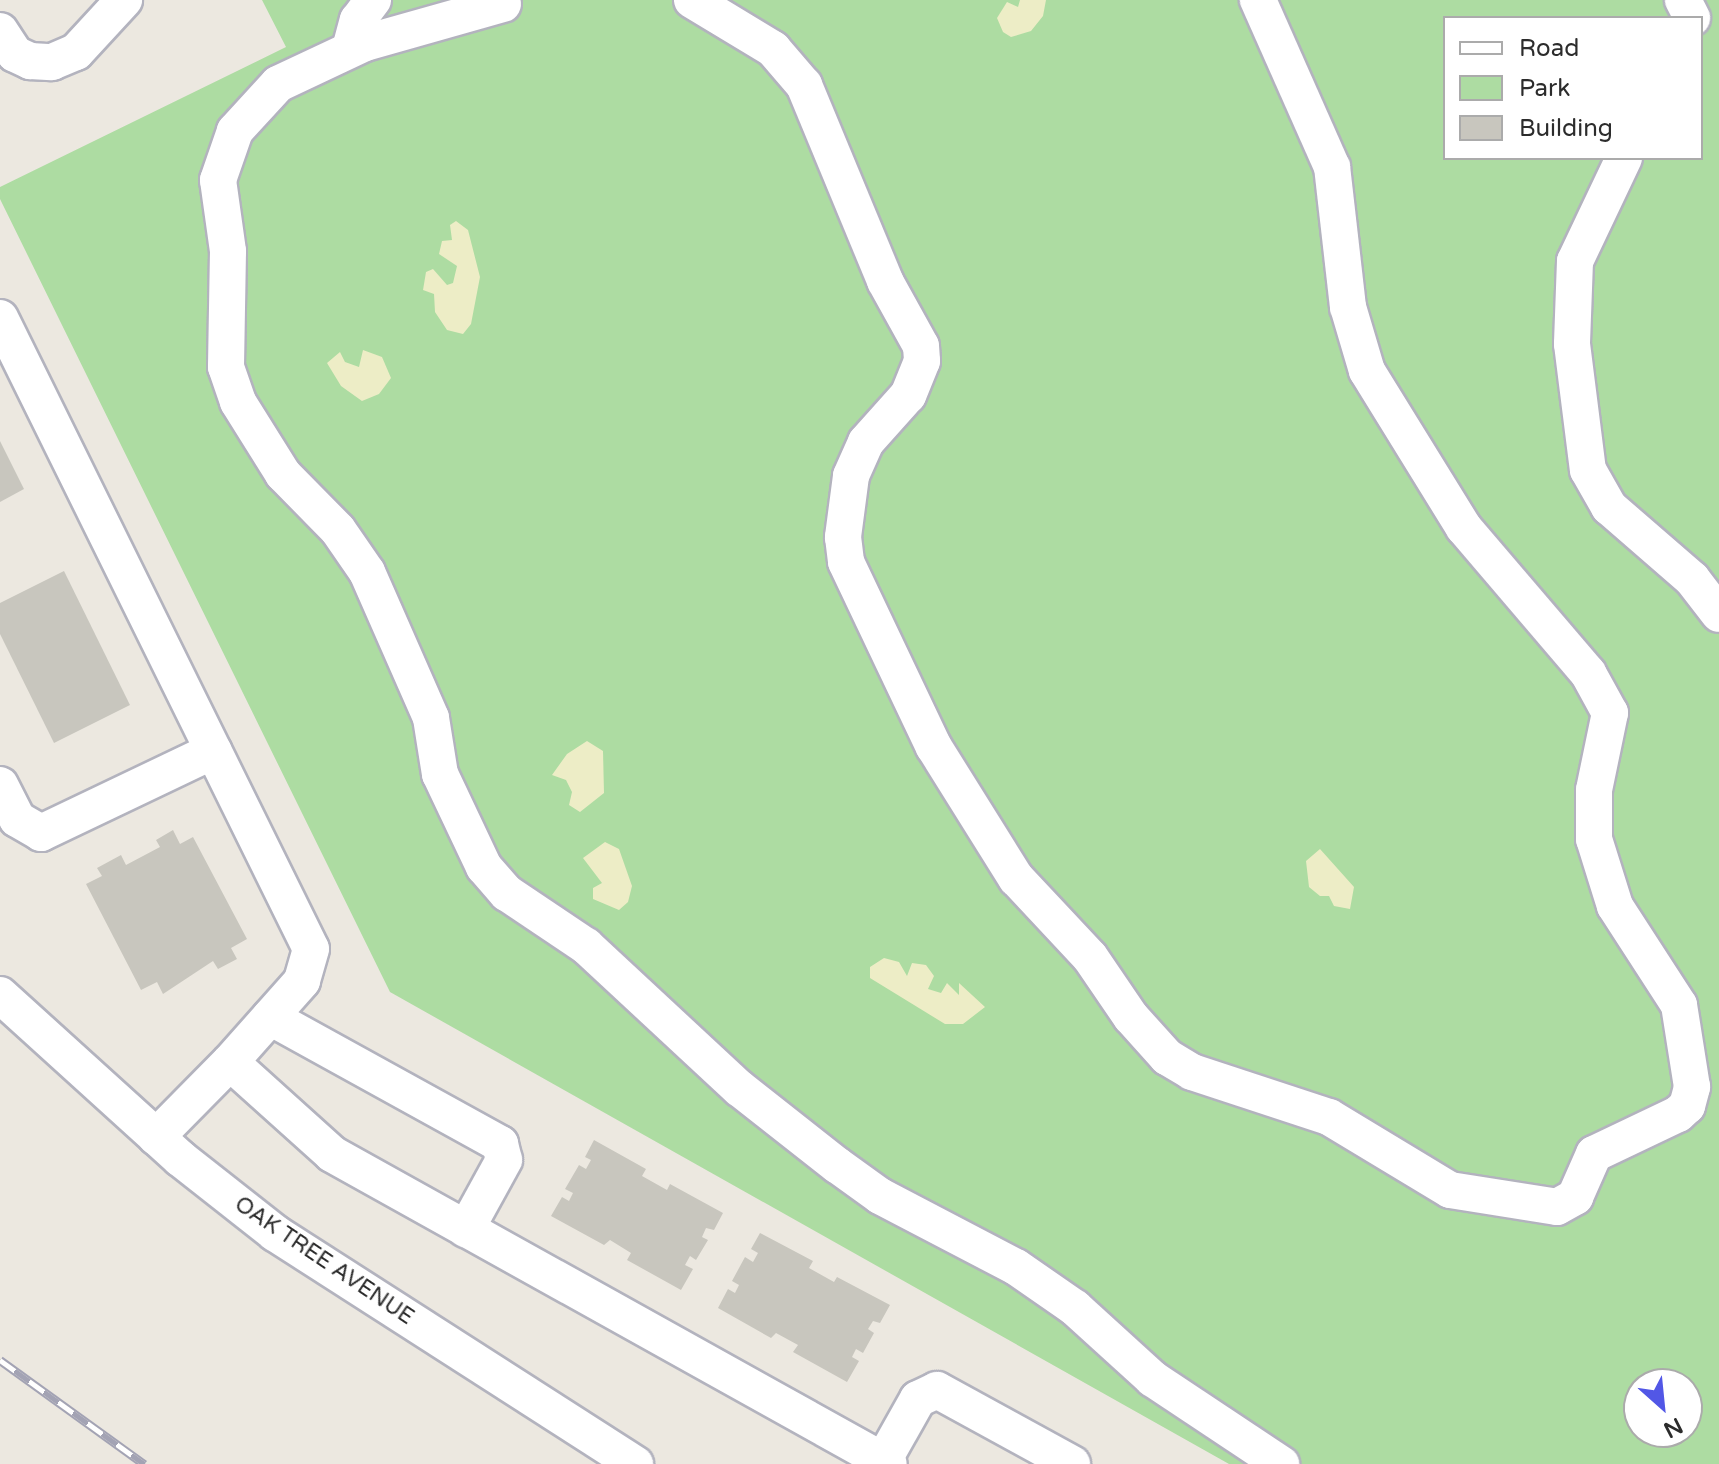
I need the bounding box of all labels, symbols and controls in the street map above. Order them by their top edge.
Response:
legend [1443,16,1703,160]
text: Road [1519,34,1579,63]
text: Park [1519,74,1570,103]
text: Building [1519,114,1613,143]
street label: OAK TREE AVENUE [229,1191,419,1331]
north arrow [1623,1368,1703,1448]
text: N [1659,1412,1687,1443]

